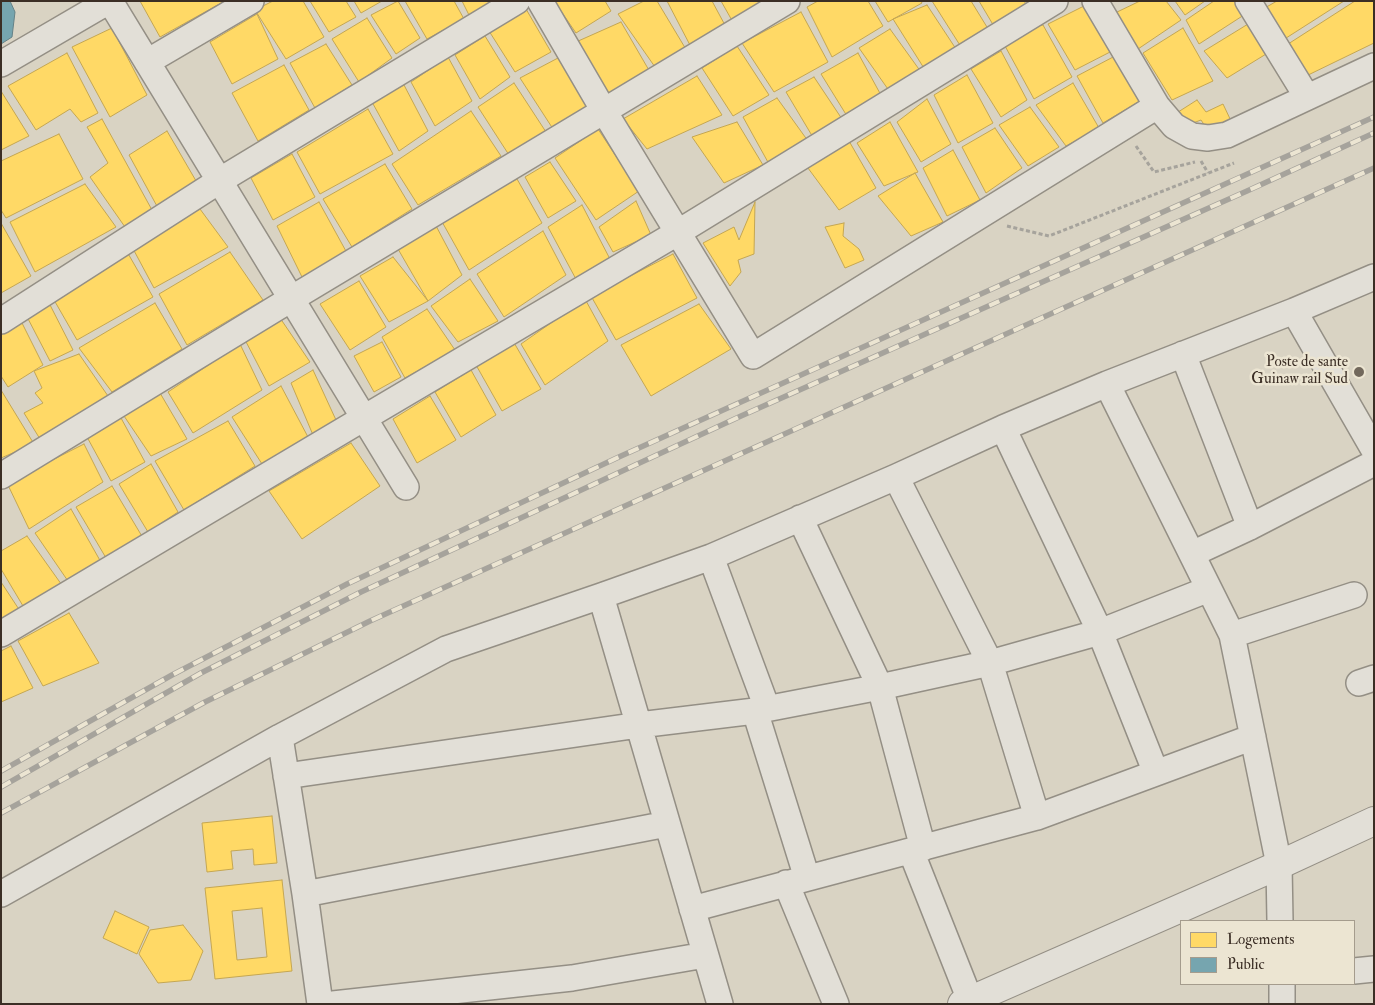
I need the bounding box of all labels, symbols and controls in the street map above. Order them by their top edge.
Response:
place label: Poste de sante Guinaw rail Sud [1251,354,1348,389]
marker: Poste de sante Guinaw rail Sud [1352,365,1366,379]
legend [1180,920,1355,985]
text: Logements [1227,930,1294,949]
text: Public [1227,955,1265,974]

